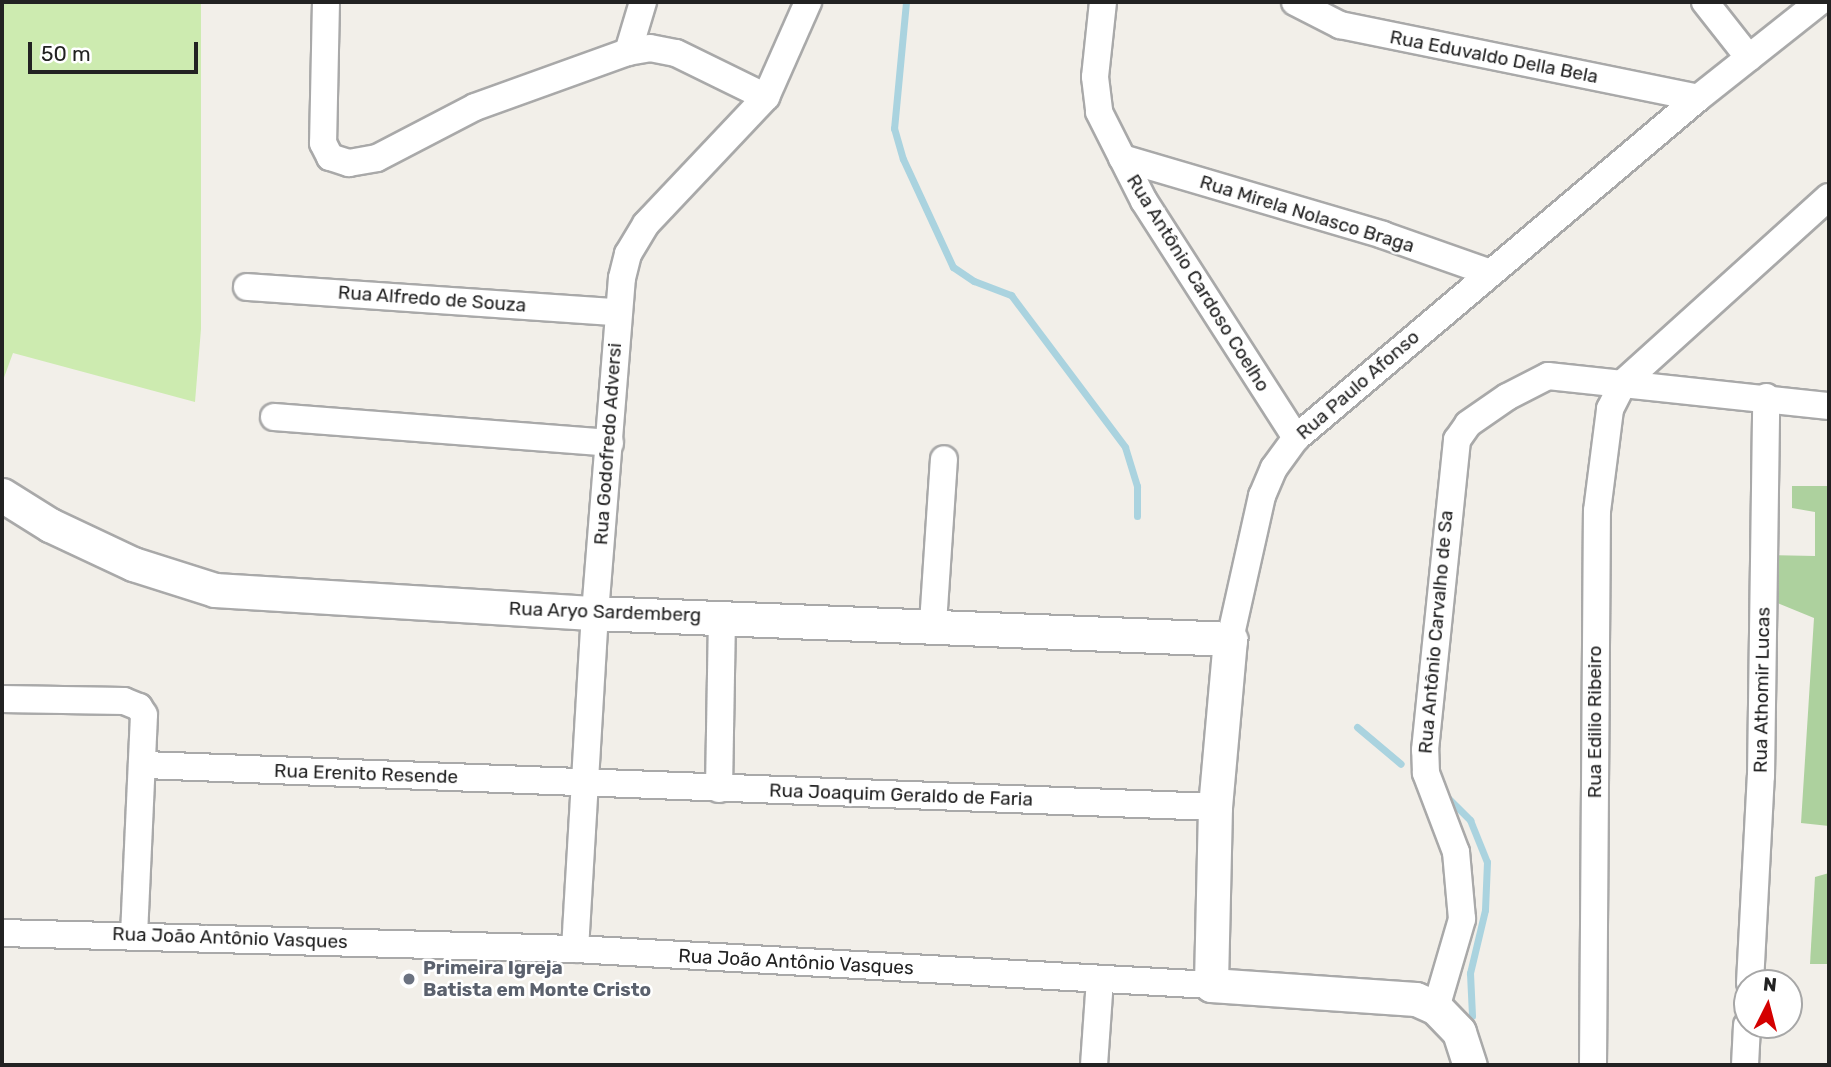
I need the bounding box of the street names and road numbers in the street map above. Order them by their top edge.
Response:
street label: Rua Eduvaldo Della Bela [1388,26,1600,88]
street label: Rua Antônio Cardoso Coelho [1122,170,1274,396]
street label: Rua Mirela Nolasco Braga [1197,170,1417,258]
street label: Rua Alfredo de Souza [337,281,527,317]
street label: Rua Paulo Afonso [1292,325,1424,445]
street label: Rua Godofredo Adversi [590,342,626,546]
street label: Rua Antônio Carvalho de Sa [1414,509,1458,755]
street label: Rua Aryo Sardemberg [508,597,702,627]
street label: Rua Athomir Lucas [1749,606,1775,774]
street label: Rua Edilio Ribeiro [1584,646,1606,798]
street label: Rua Erenito Resende [274,759,458,789]
street label: Rua Joaquim Geraldo de Faria [769,779,1033,811]
street label: Rua João Antônio Vasques [111,922,349,954]
street label: Rua João Antônio Vasques [677,944,915,980]

